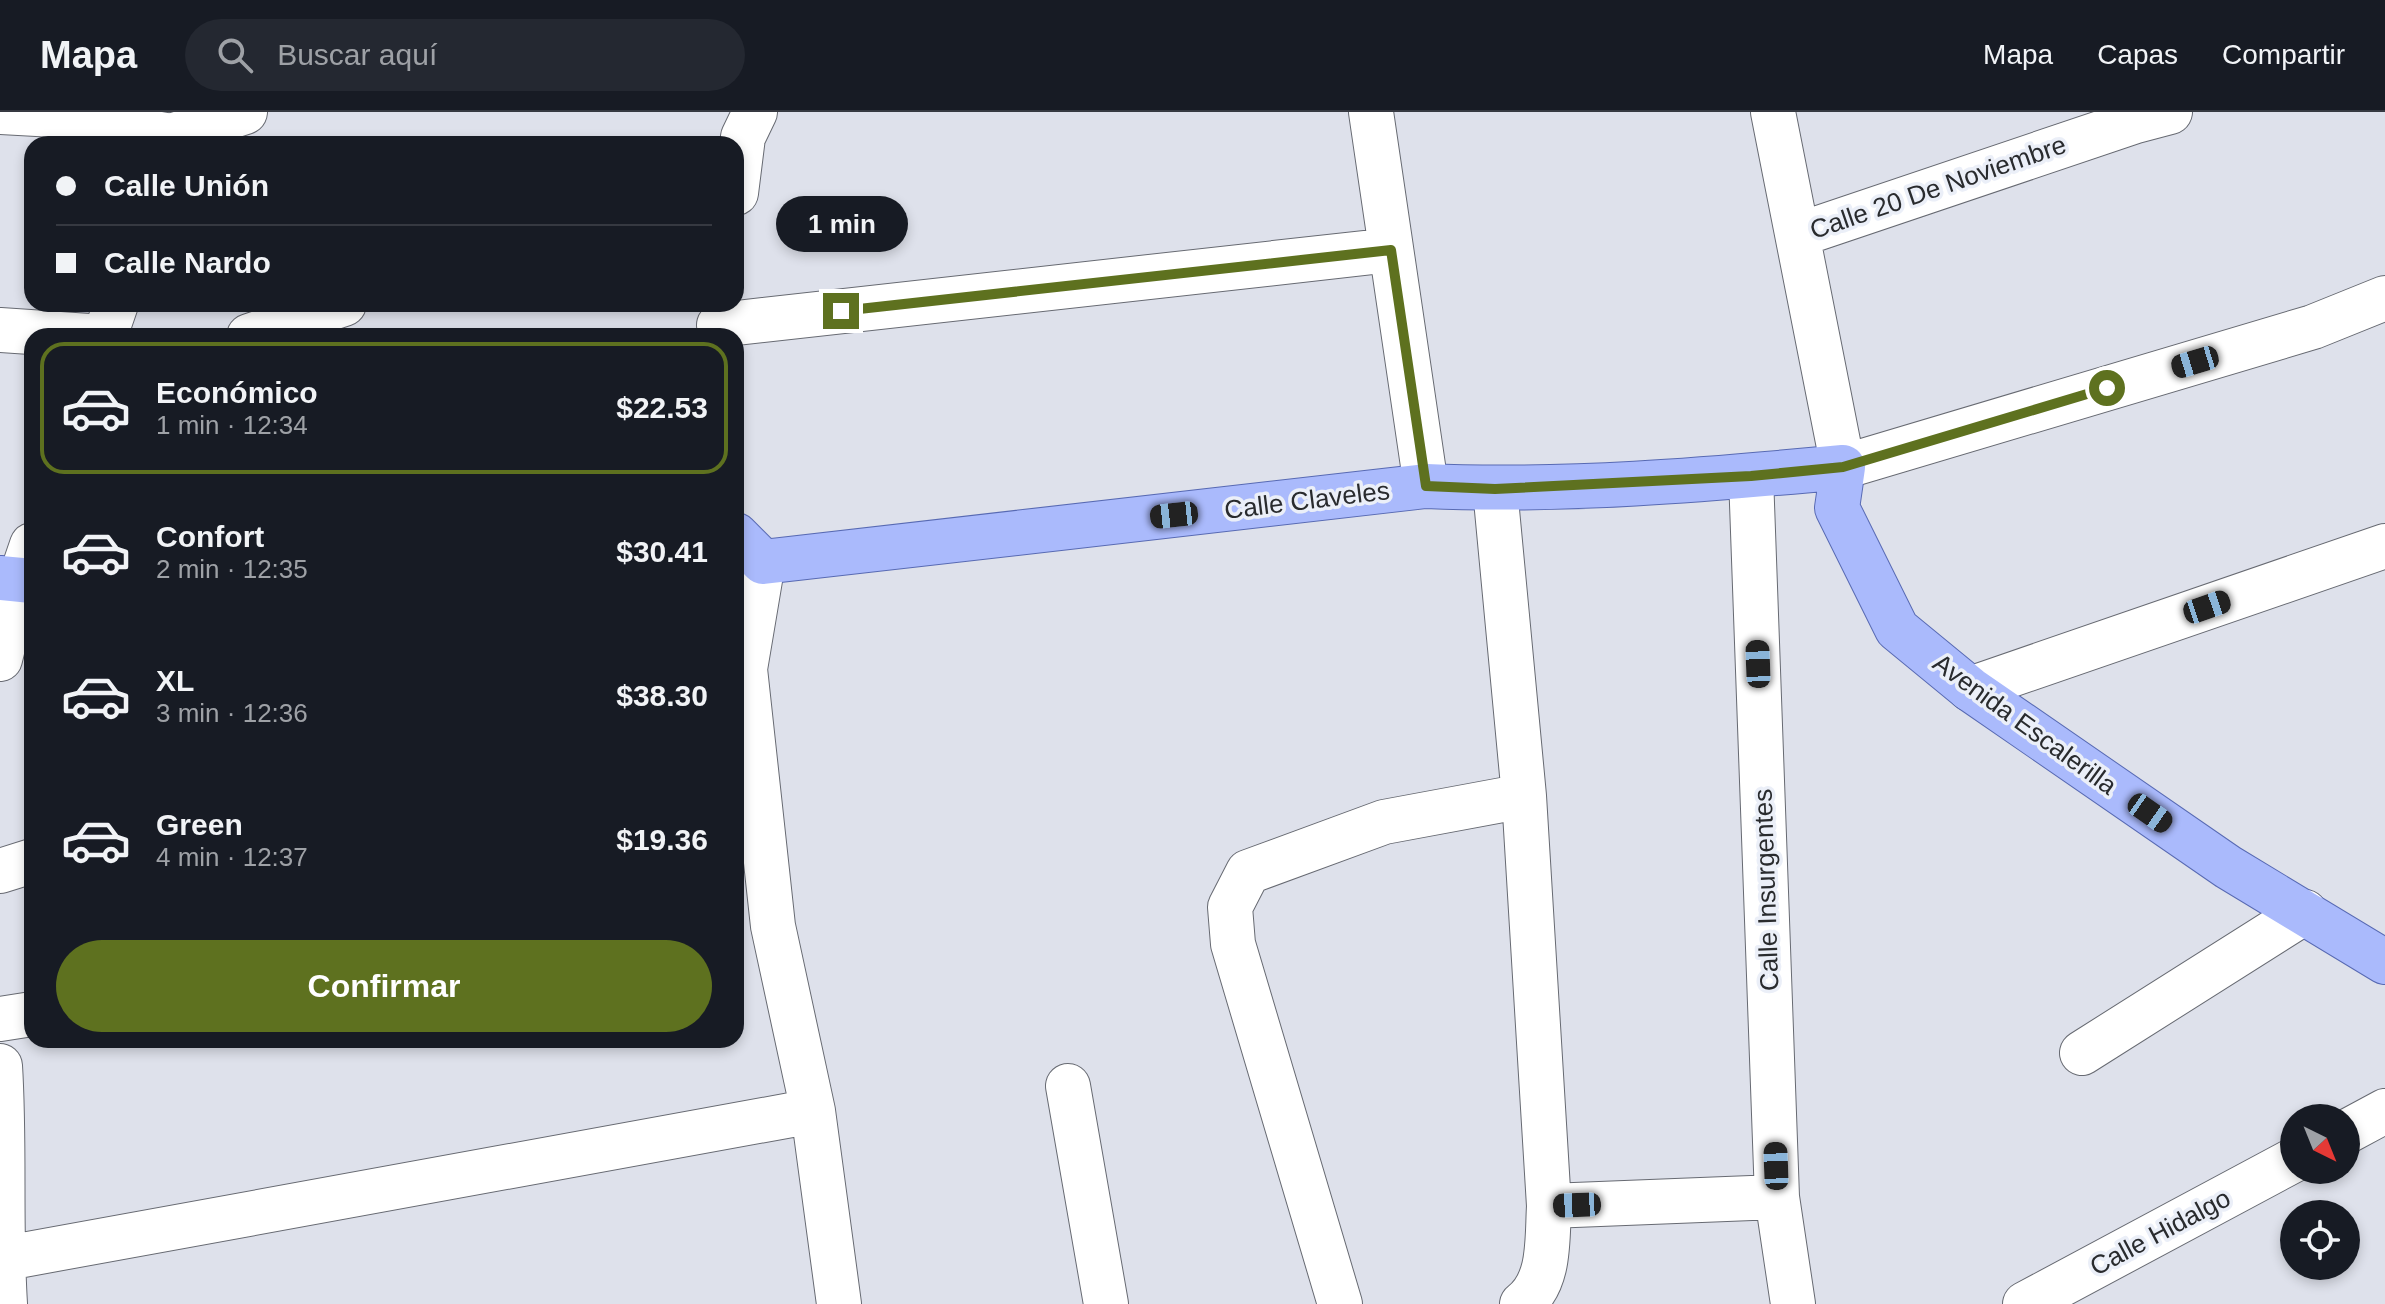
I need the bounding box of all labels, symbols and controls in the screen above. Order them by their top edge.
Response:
search box [185,19,745,91]
icon: search [213,33,257,77]
text: Mapa [40,34,137,76]
text: Buscar aquí [277,38,437,71]
text: Mapa [1983,39,2053,70]
text: Capas [2097,39,2178,70]
text: Compartir [2222,39,2345,70]
street label: Calle 20 De Noviembre [1806,129,2070,245]
text: Calle Unión [104,169,269,202]
callout: 1 min [775,195,907,251]
text: 1 min [808,209,876,239]
text: Calle Nardo [104,246,271,279]
route end [823,293,859,329]
car [2169,344,2221,380]
route start [2089,370,2125,406]
icon: car [60,372,132,444]
text: Económico [156,376,318,409]
text: $22.53 [616,391,708,424]
text: 1 min · 12:34 [156,410,308,440]
street label: Calle Claveles [1223,475,1391,525]
car [1149,501,1199,529]
icon: car [60,516,132,588]
text: Confort [156,520,264,553]
text: $30.41 [616,535,708,568]
text: 2 min · 12:35 [156,554,308,584]
car [2180,588,2234,626]
car [1745,640,1771,688]
street label: Avenida Escalerilla [1928,647,2123,801]
icon: car [60,660,132,732]
text: XL [156,664,194,697]
text: $38.30 [616,679,708,712]
text: 3 min · 12:36 [156,698,308,728]
street label: Calle Insurgentes [1747,788,1785,992]
car [2123,789,2177,837]
icon: car [60,804,132,876]
text: Green [156,808,243,841]
text: $19.36 [616,823,708,856]
text: 4 min · 12:37 [156,842,308,872]
button: Confirmar [56,940,712,1032]
north arrow [2280,1104,2360,1184]
map controls [2280,1104,2360,1280]
car [1763,1142,1789,1190]
street label: Calle Hidalgo [2085,1182,2235,1282]
car [1553,1192,1601,1218]
button: locate [2280,1200,2360,1280]

